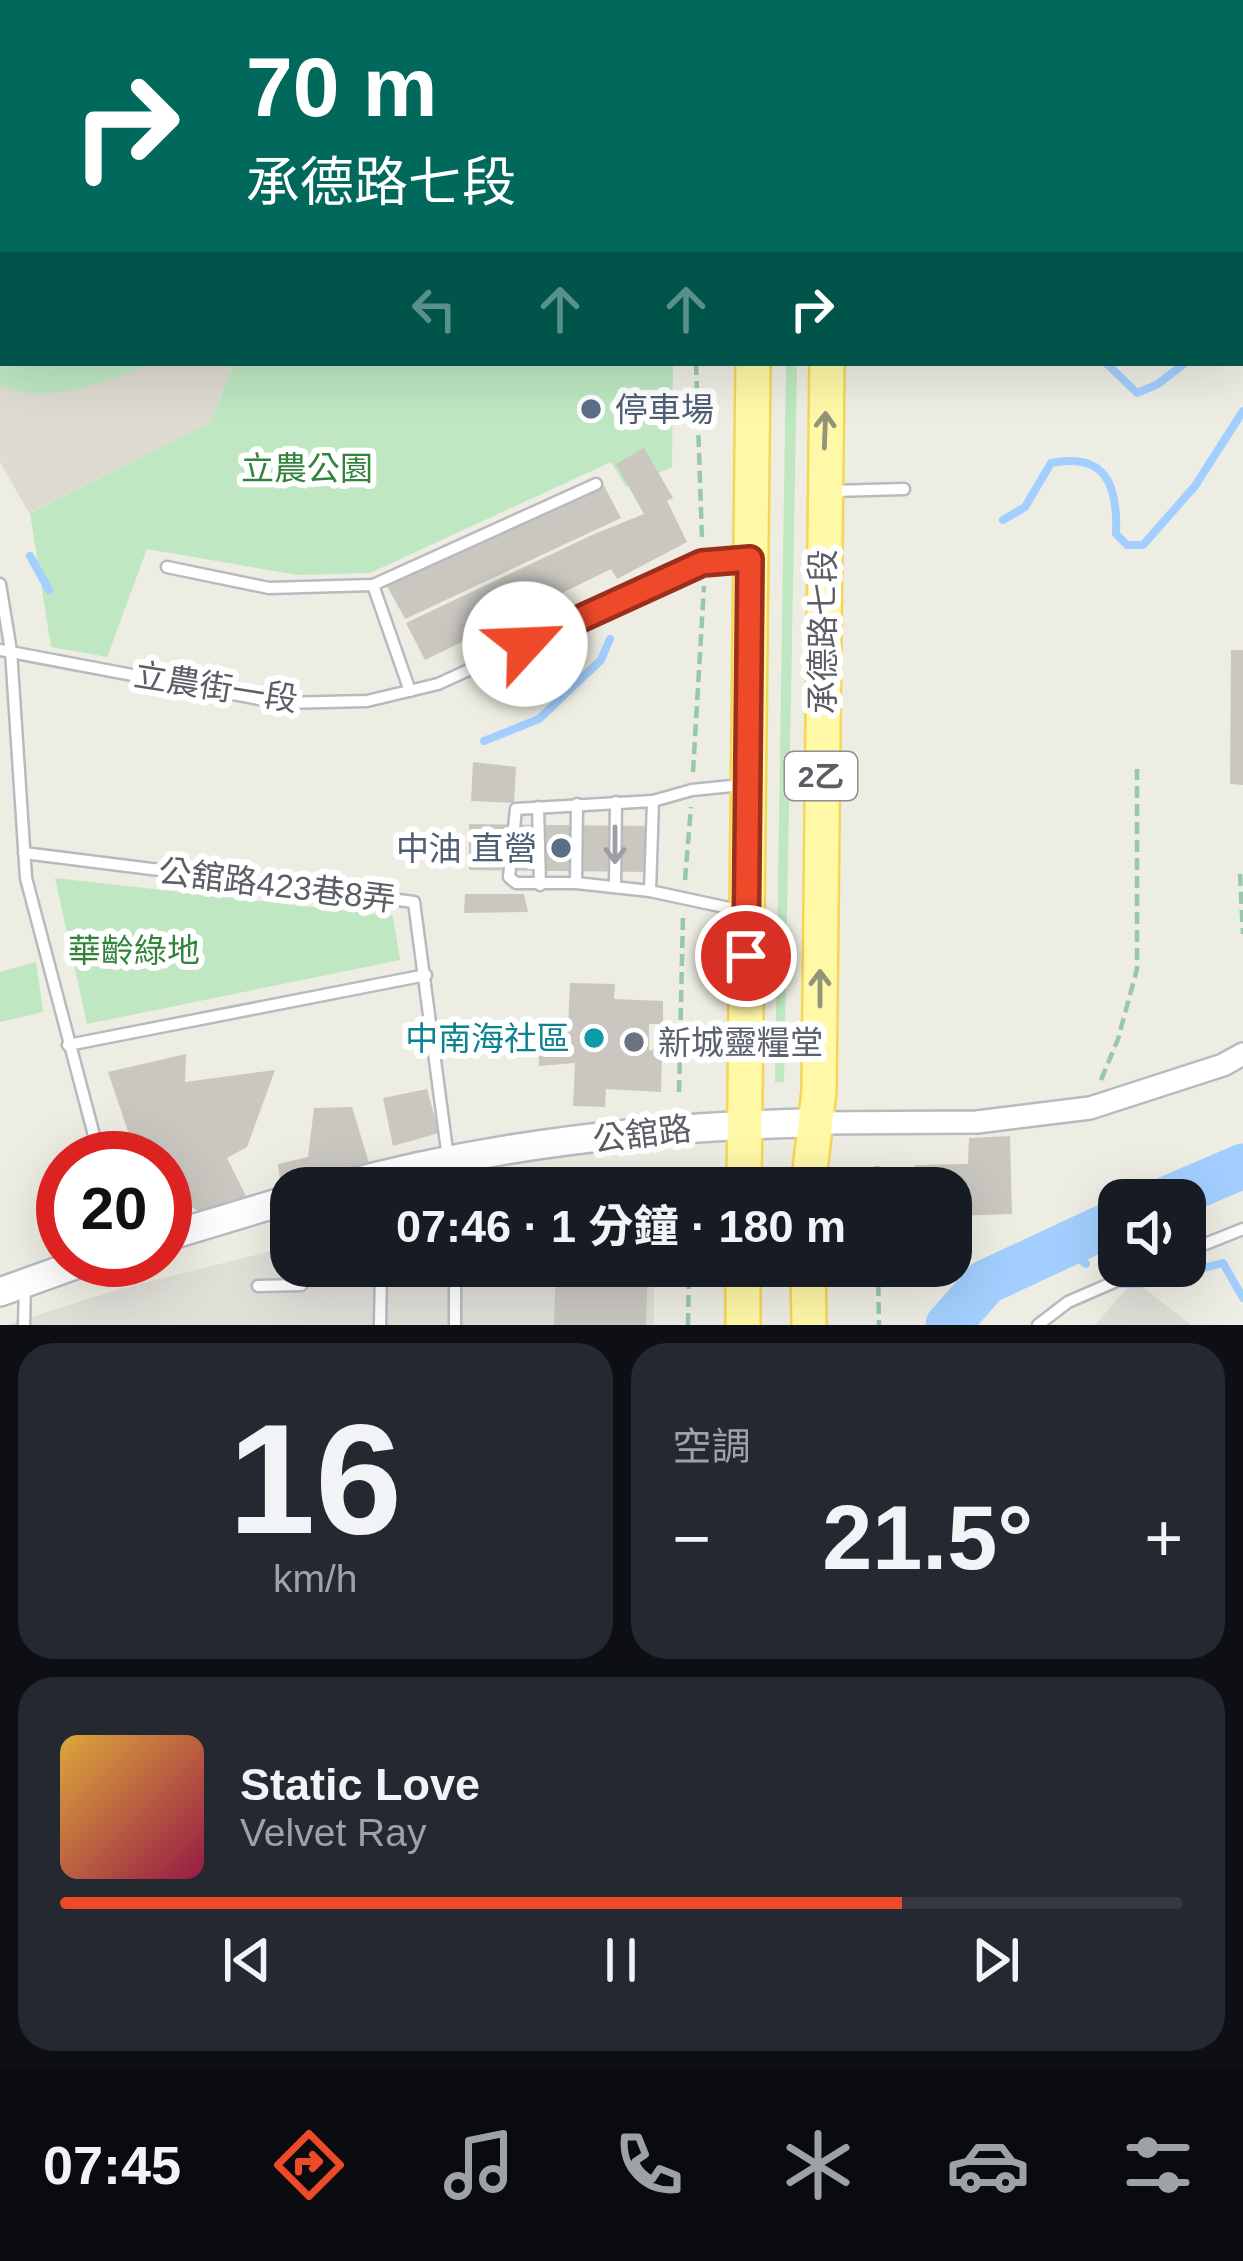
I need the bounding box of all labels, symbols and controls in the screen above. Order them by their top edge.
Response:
text: 70 m [246,40,437,134]
icon: right [48,48,204,204]
text: 承德路七段 [246,152,516,212]
icon: left [401,276,467,342]
icon: ahead [527,276,593,342]
icon: ahead [653,276,719,342]
icon: right [779,276,845,342]
place label: 停車場 [615,391,714,428]
marker: 停車場 [578,396,604,422]
one-way arrow [814,411,837,450]
park label: 立農公園 [241,450,373,487]
street label: 承德路七段 [804,550,841,715]
position arrow [462,581,588,707]
street label: 立農街一段 [132,656,300,718]
road number: 2乙 [785,752,857,800]
one-way arrow [604,825,627,864]
place label: 中油 直營 [396,830,537,867]
marker: 中油 直營 [548,835,574,861]
street label: 公舘路423巷8弄 [156,852,398,918]
pin [695,905,797,1007]
icon: arrive [713,923,779,989]
park label: 華齡綠地 [68,932,200,969]
one-way arrow [808,969,831,1008]
place label: 中南海社區 [405,1020,570,1057]
place label: 新城靈糧堂 [658,1024,823,1061]
marker: 中南海社區 [581,1025,607,1051]
marker: 新城靈糧堂 [621,1029,647,1055]
street label: 公舘路 [591,1110,693,1158]
speed limit sign: 20 [36,1131,192,1287]
map controls [1098,1179,1206,1287]
button: sound [1098,1179,1206,1287]
text: 07:46 · 1 分鐘 · 180 m [396,1201,846,1252]
text: 16 [228,1392,402,1566]
text: 空調 [673,1425,751,1468]
text: 21.5° [822,1488,1033,1588]
text: − [673,1501,711,1575]
text: + [1144,1501,1183,1575]
text: km/h [273,1557,358,1600]
text: Static Love [240,1759,480,1810]
text: Velvet Ray [240,1811,426,1854]
icon: previous [214,1927,280,1993]
icon: pause [588,1927,654,1993]
icon: next [963,1927,1029,1993]
icon: directions [267,2123,351,2207]
icon: music [437,2123,521,2207]
icon: phone [607,2123,691,2207]
icon: climate [776,2123,860,2207]
icon: car [946,2123,1030,2207]
icon: filters [1116,2123,1200,2207]
text: 07:45 [43,2135,181,2195]

